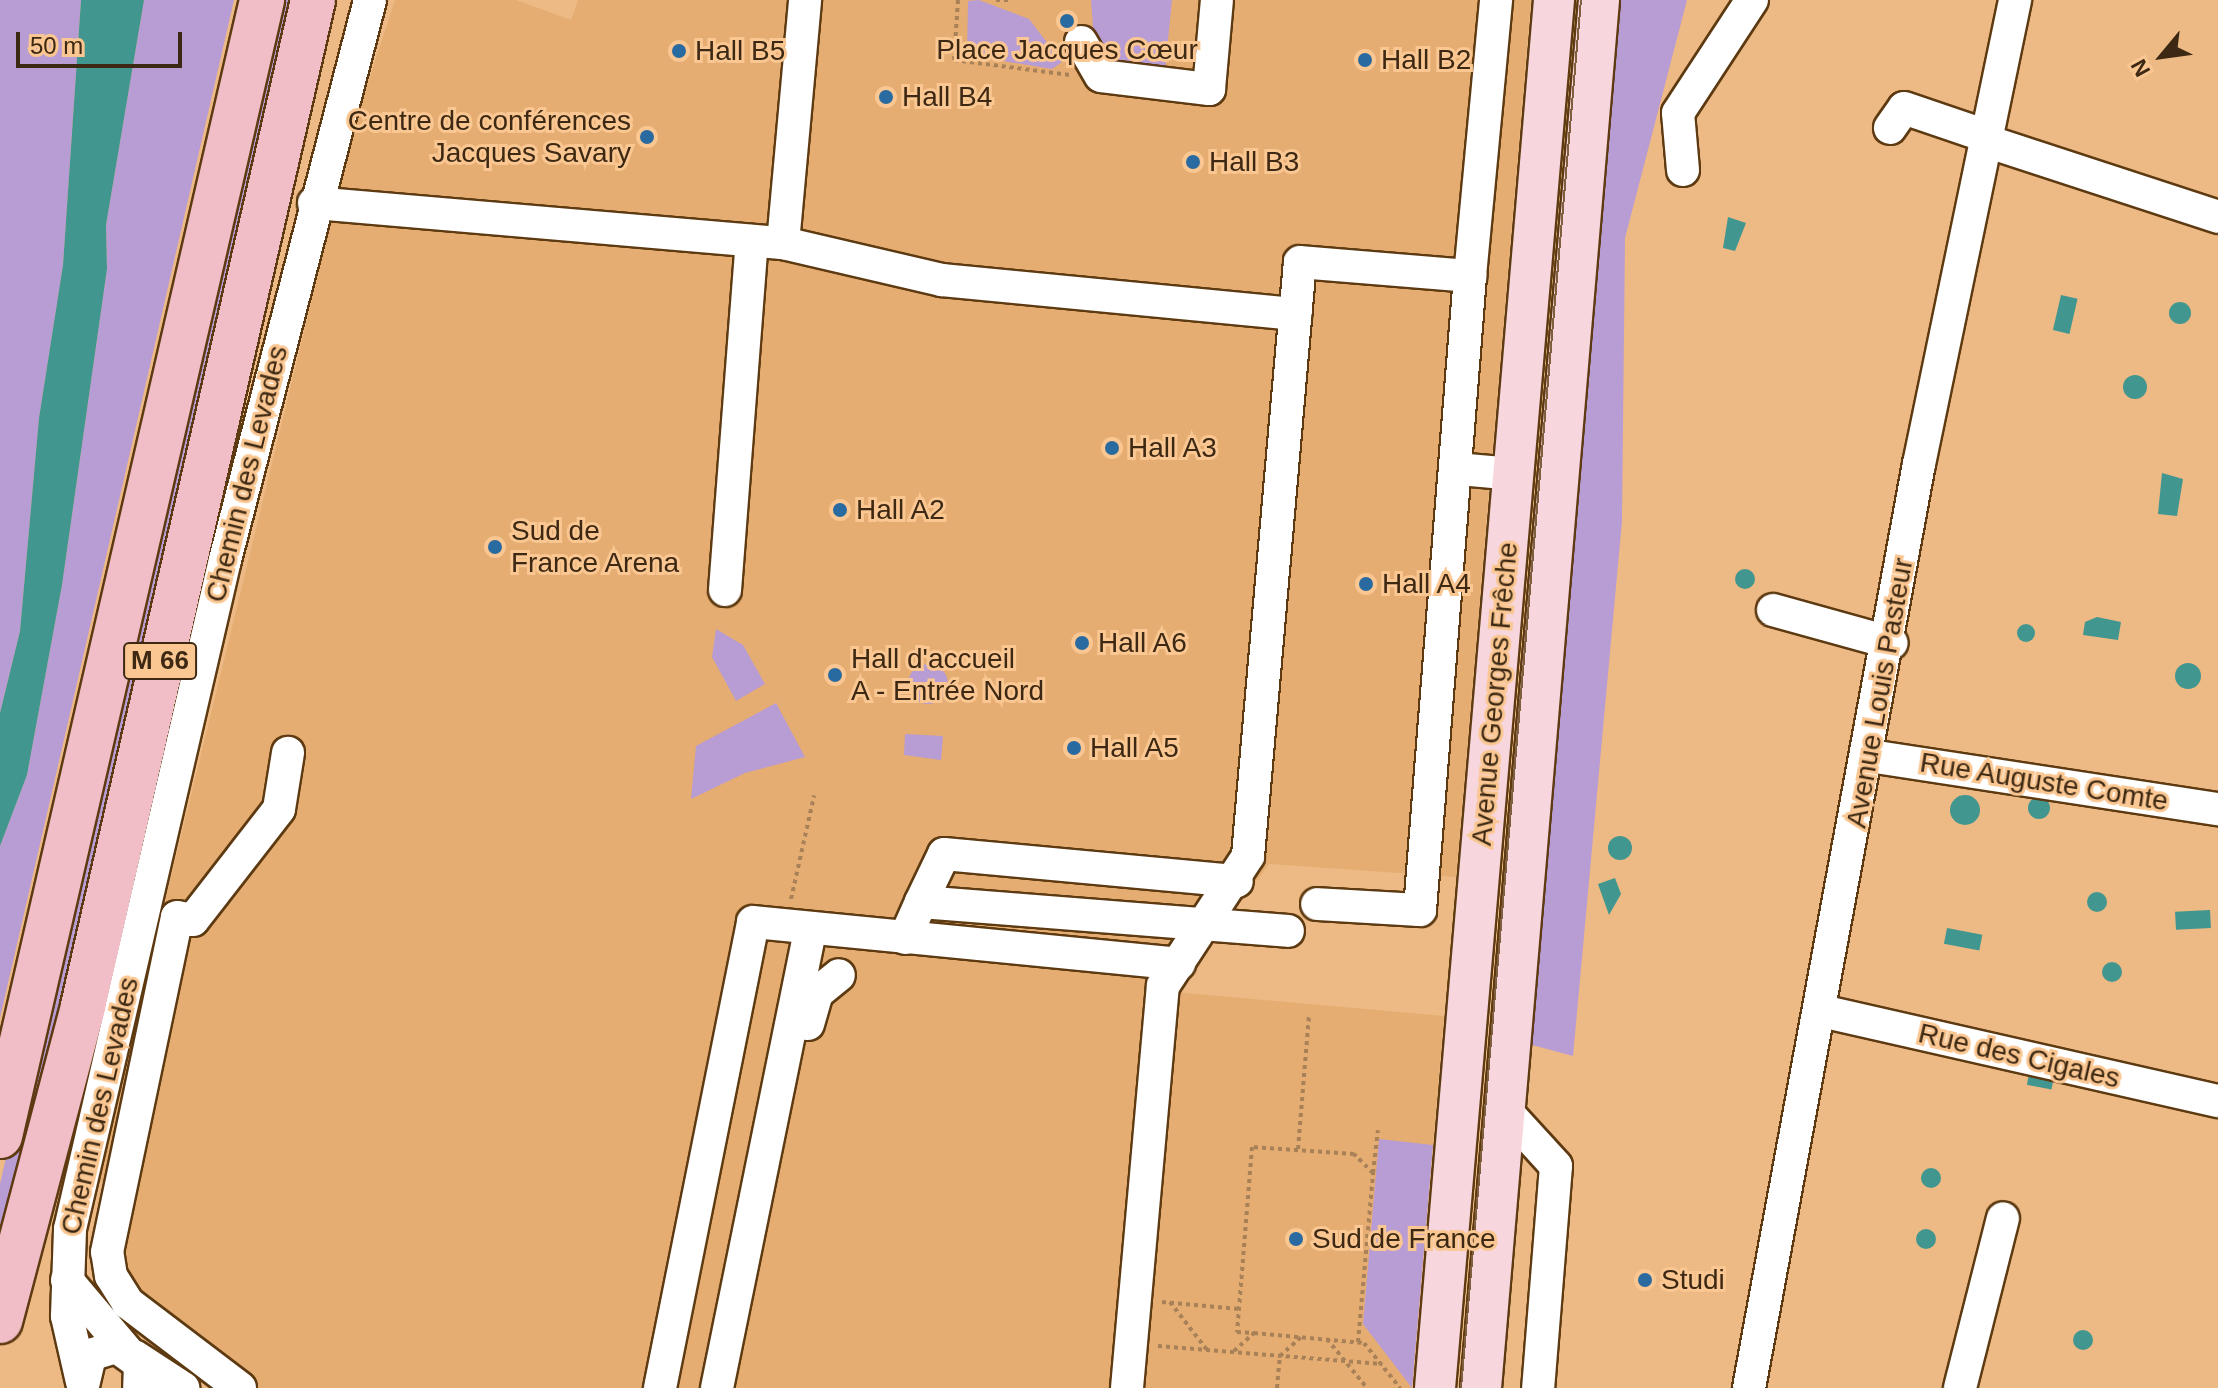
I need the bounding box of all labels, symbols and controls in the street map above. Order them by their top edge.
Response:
marker: Place Jacques Cœur [1058,12,1076,30]
scale bar [20,16,186,66]
north arrow [2122,16,2202,96]
text: 50 m [30,32,83,59]
place label: Place Jacques Cœur [936,33,1198,67]
place label: Hall B5 [695,34,785,68]
marker: Hall B5 [670,42,688,60]
place label: Hall B2 [1381,43,1471,77]
marker: Hall B2 [1356,51,1374,69]
text: N [2126,55,2155,81]
place label: Hall B4 [902,80,992,114]
marker: Hall B4 [877,88,895,106]
place label: Centre de conférences Jacques Savary [348,104,631,170]
marker: Centre de conférences Jacques Savary [638,128,656,146]
place label: Hall B3 [1209,145,1299,179]
marker: Hall B3 [1184,153,1202,171]
street label: Chemin des Levades [199,342,295,606]
place label: Hall A3 [1128,431,1218,465]
marker: Hall A3 [1103,439,1121,457]
place label: Hall A2 [856,493,946,527]
marker: Hall A2 [831,501,849,519]
place label: Sud de France Arena [511,514,681,580]
marker: Sud de France Arena [486,538,504,556]
street label: Avenue Georges Frêche [1465,541,1525,847]
street label: Avenue Louis Pasteur [1840,555,1920,831]
place label: Hall A4 [1382,567,1472,601]
marker: Hall A4 [1357,575,1375,593]
place label: Hall A6 [1098,626,1188,660]
marker: Hall A6 [1073,634,1091,652]
road number: M 66 [122,639,198,683]
place label: Hall d'accueil A - Entrée Nord [851,642,1046,708]
marker: Hall d'accueil A - Entrée Nord [826,666,844,684]
place label: Hall A5 [1090,731,1180,765]
marker: Hall A5 [1065,739,1083,757]
street label: Rue Auguste Comte [1917,746,2171,818]
street label: Chemin des Levades [54,974,146,1238]
street label: Rue des Cigales [1915,1017,2123,1095]
place label: Sud de France [1312,1222,1496,1256]
marker: Sud de France [1287,1230,1305,1248]
place label: Studi [1661,1263,1725,1297]
marker: Studi [1636,1271,1654,1289]

